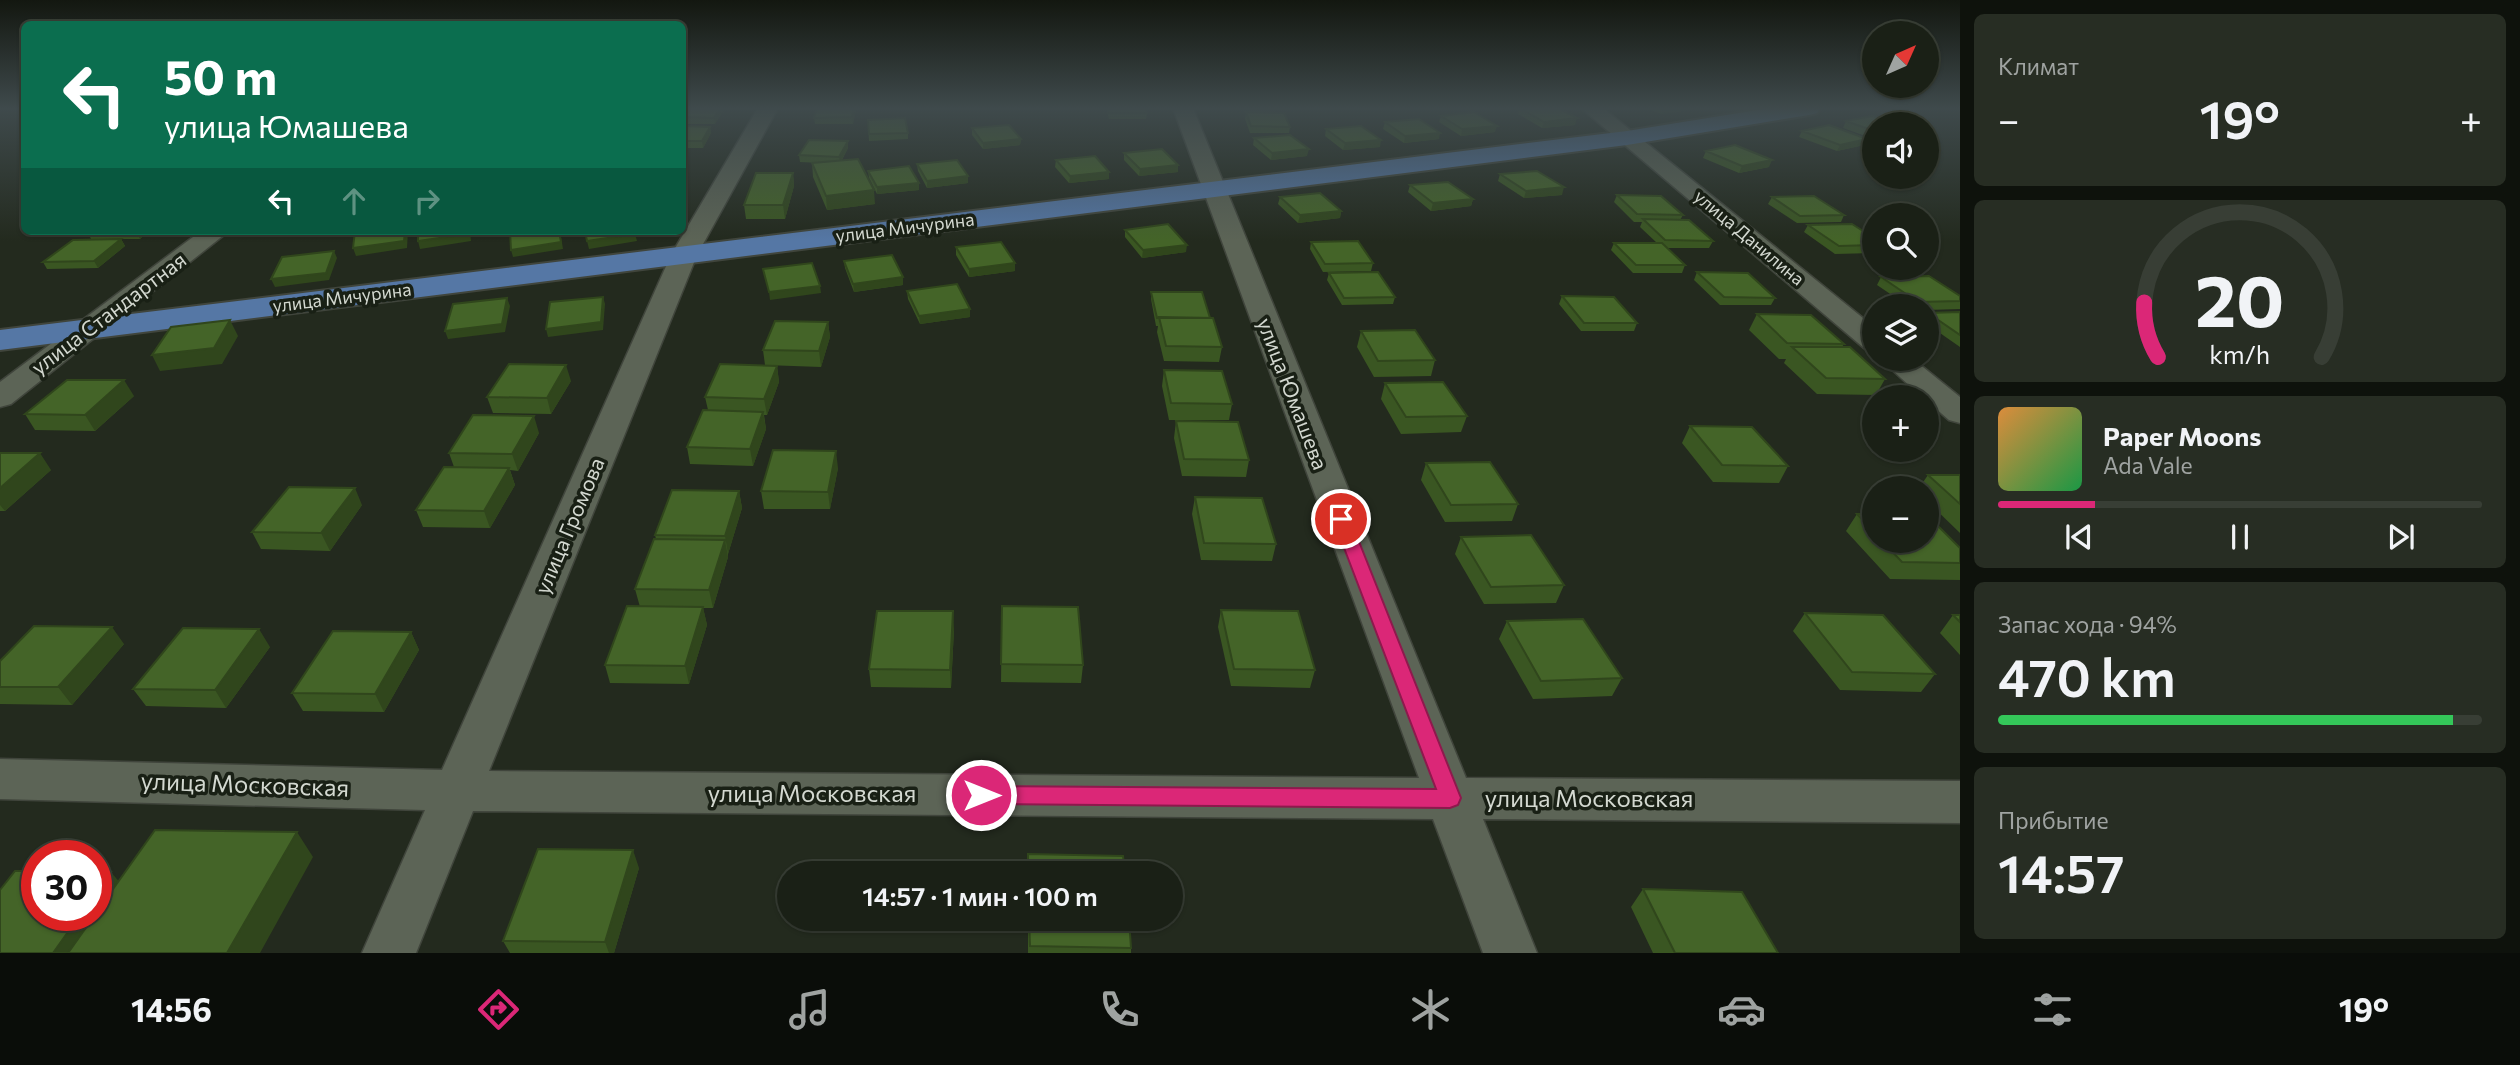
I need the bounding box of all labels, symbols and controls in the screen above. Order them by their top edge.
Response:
north arrow [1862,21,1939,98]
map controls [1862,21,1939,553]
text: 50 m [164,45,277,105]
icon: left [49,49,140,140]
text: Климат [1998,52,2079,80]
text: 19° [2199,86,2280,150]
text: − [1998,95,2020,142]
text: + [2460,95,2482,142]
text: улица Юмашева [164,105,409,145]
button: sound [1862,112,1939,189]
icon: left [262,182,300,220]
icon: ahead [335,182,373,220]
icon: right [408,182,446,220]
street label: улица Данилина [1690,185,1809,290]
button: search [1862,203,1939,280]
street label: улица Мичурина [834,208,975,246]
street label: улица Стандартная [26,246,190,379]
text: 20 [2195,253,2285,342]
street label: улица Мичурина [271,278,412,316]
button: layers [1862,294,1939,371]
street label: улица Юмашева [1253,314,1334,473]
text: km/h [2210,339,2270,369]
button: + [1862,385,1939,462]
text: Paper Moons [2103,420,2261,451]
text: Ada Vale [2103,451,2193,479]
street label: улица Громова [529,453,609,597]
button: − [1862,476,1939,553]
pin [1311,489,1371,549]
icon: arrive [1322,500,1360,538]
icon: previous [2060,518,2098,556]
icon: pause [2221,518,2259,556]
icon: next [2382,518,2420,556]
text: Запас хода · 94% [1998,610,2177,638]
text: 470 km [1998,644,2176,708]
position arrow [944,758,1018,832]
street label: улица Московская [140,765,350,802]
street label: улица Московская [708,778,916,807]
street label: улица Московская [1485,783,1693,812]
text: Прибытие [1998,806,2109,834]
speed limit sign: 30 [21,840,112,931]
text: 14:57 [1998,840,2124,904]
text: 14:57 · 1 мин · 100 m [862,880,1098,911]
icon: directions [474,985,523,1034]
icon: music [785,985,834,1034]
icon: phone [1095,985,1144,1034]
icon: climate [1406,985,1455,1034]
icon: car [1717,985,1766,1034]
icon: filters [2028,985,2077,1034]
text: 14:56 [131,989,212,1029]
text: 19° [2339,989,2389,1029]

